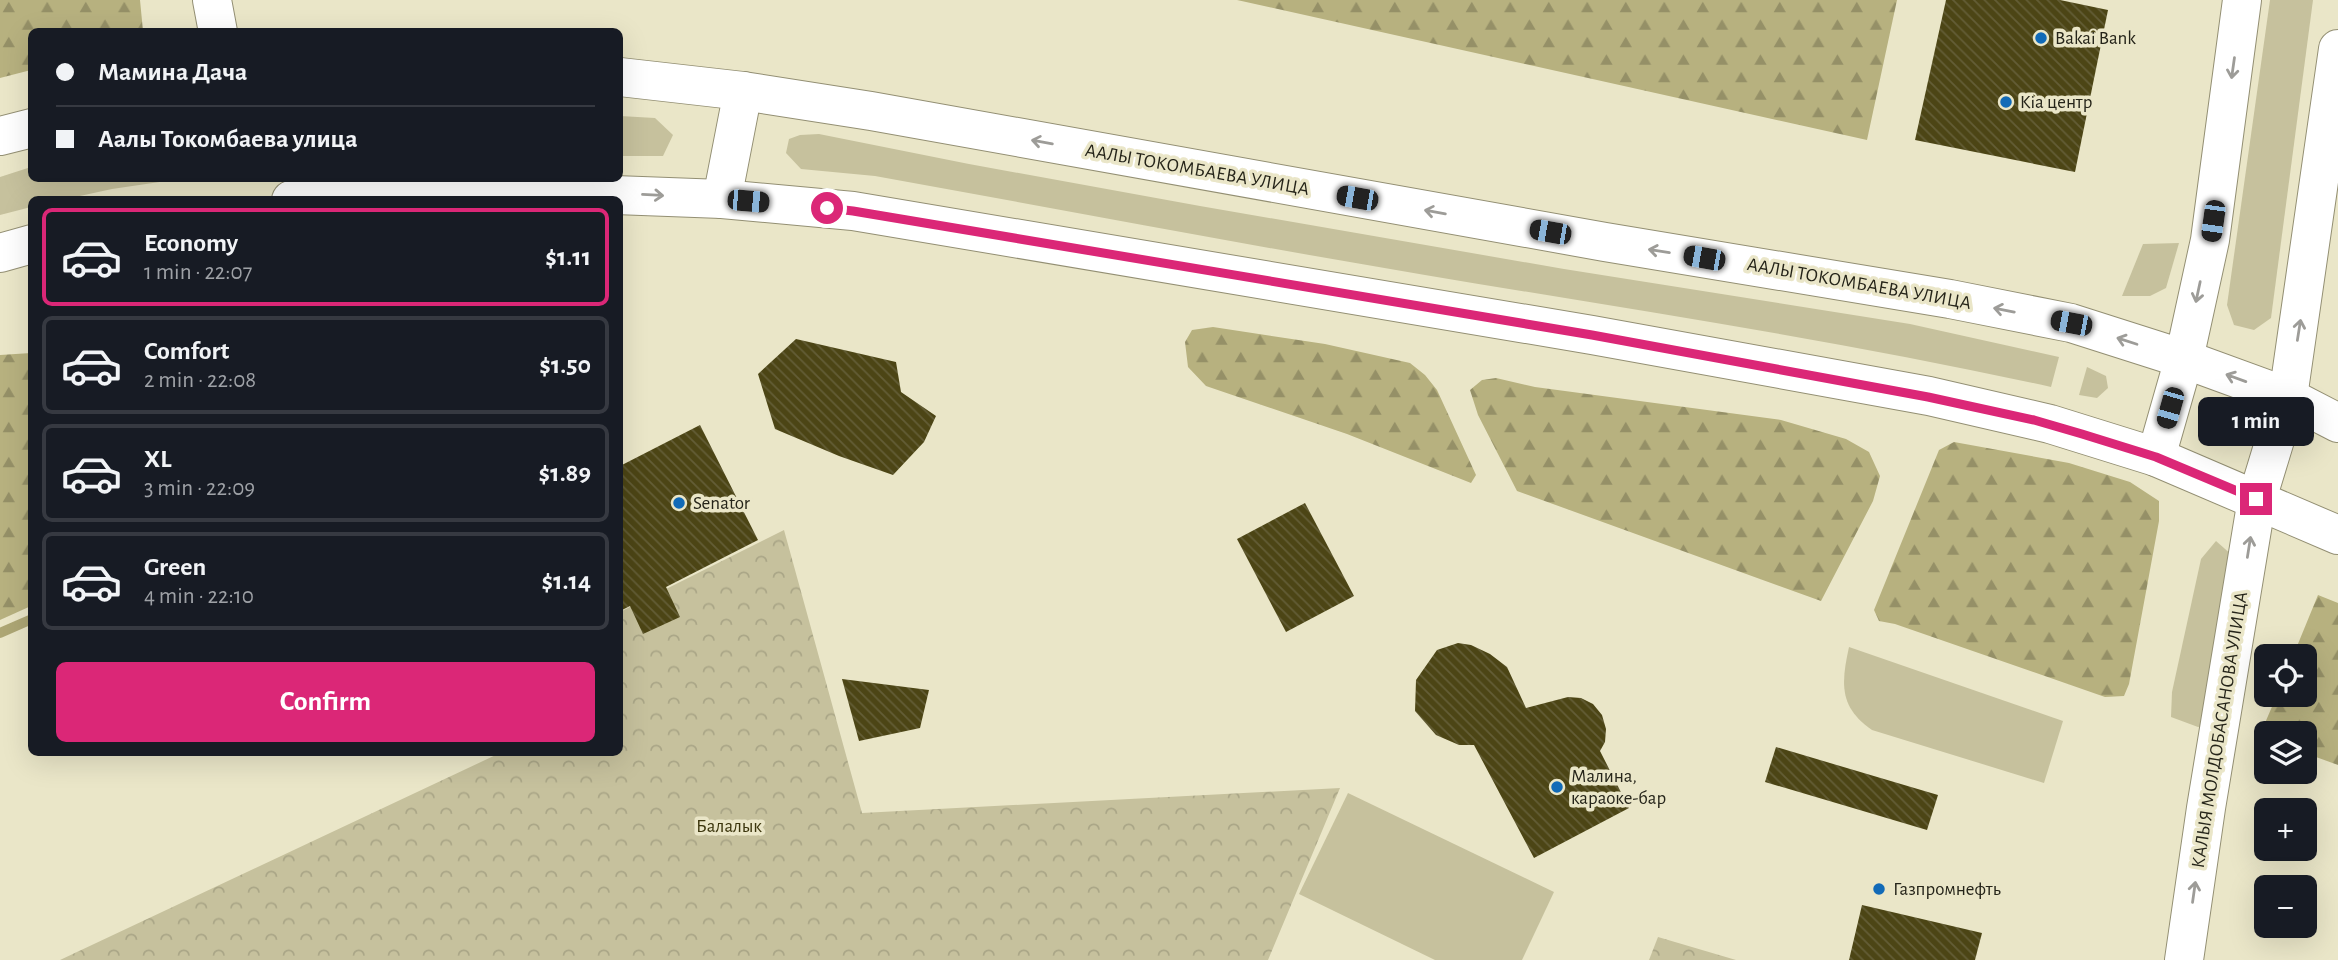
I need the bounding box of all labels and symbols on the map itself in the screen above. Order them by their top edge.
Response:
place label: Bakai Bank [2055,29,2136,48]
marker: Bakai Bank [2033,30,2049,46]
one-way arrow [2226,56,2239,79]
place label: Kia центр [2020,93,2092,112]
marker: Kia центр [1998,94,2014,110]
one-way arrow [1031,135,1054,149]
street label: ААЛЫ ТОКОМБАЕВА УЛИЦА [1083,141,1311,199]
car [1335,184,1380,212]
one-way arrow [641,189,664,202]
car [727,189,770,213]
route start [811,192,843,224]
car [2200,199,2227,243]
one-way arrow [1424,205,1447,218]
car [1528,218,1573,246]
one-way arrow [1648,244,1671,257]
car [1682,244,1727,272]
street label: ААЛЫ ТОКОМБАЕВА УЛИЦА [1745,255,1973,313]
one-way arrow [2191,280,2205,303]
one-way arrow [1993,302,2016,316]
car [2049,309,2094,337]
one-way arrow [2292,319,2305,342]
one-way arrow [2117,334,2139,347]
one-way arrow [2226,371,2248,383]
car [2155,385,2186,431]
callout: 1 min [2198,398,2314,447]
route end [2240,483,2272,515]
place label: Senator [693,494,750,513]
marker: Senator [671,495,687,511]
one-way arrow [2243,536,2256,559]
street label: КАЛЫЯ МОЛДОБАСАНОВА УЛИЦА [2189,590,2251,870]
place label: Малина, караоке-бар [1571,767,1666,808]
marker: Малина, караоке-бар [1549,779,1565,795]
park label: Балалык [696,817,762,836]
place label: Газпромнефть [1893,880,2001,899]
marker: Газпромнефть [1871,881,1887,897]
one-way arrow [2188,882,2201,904]

